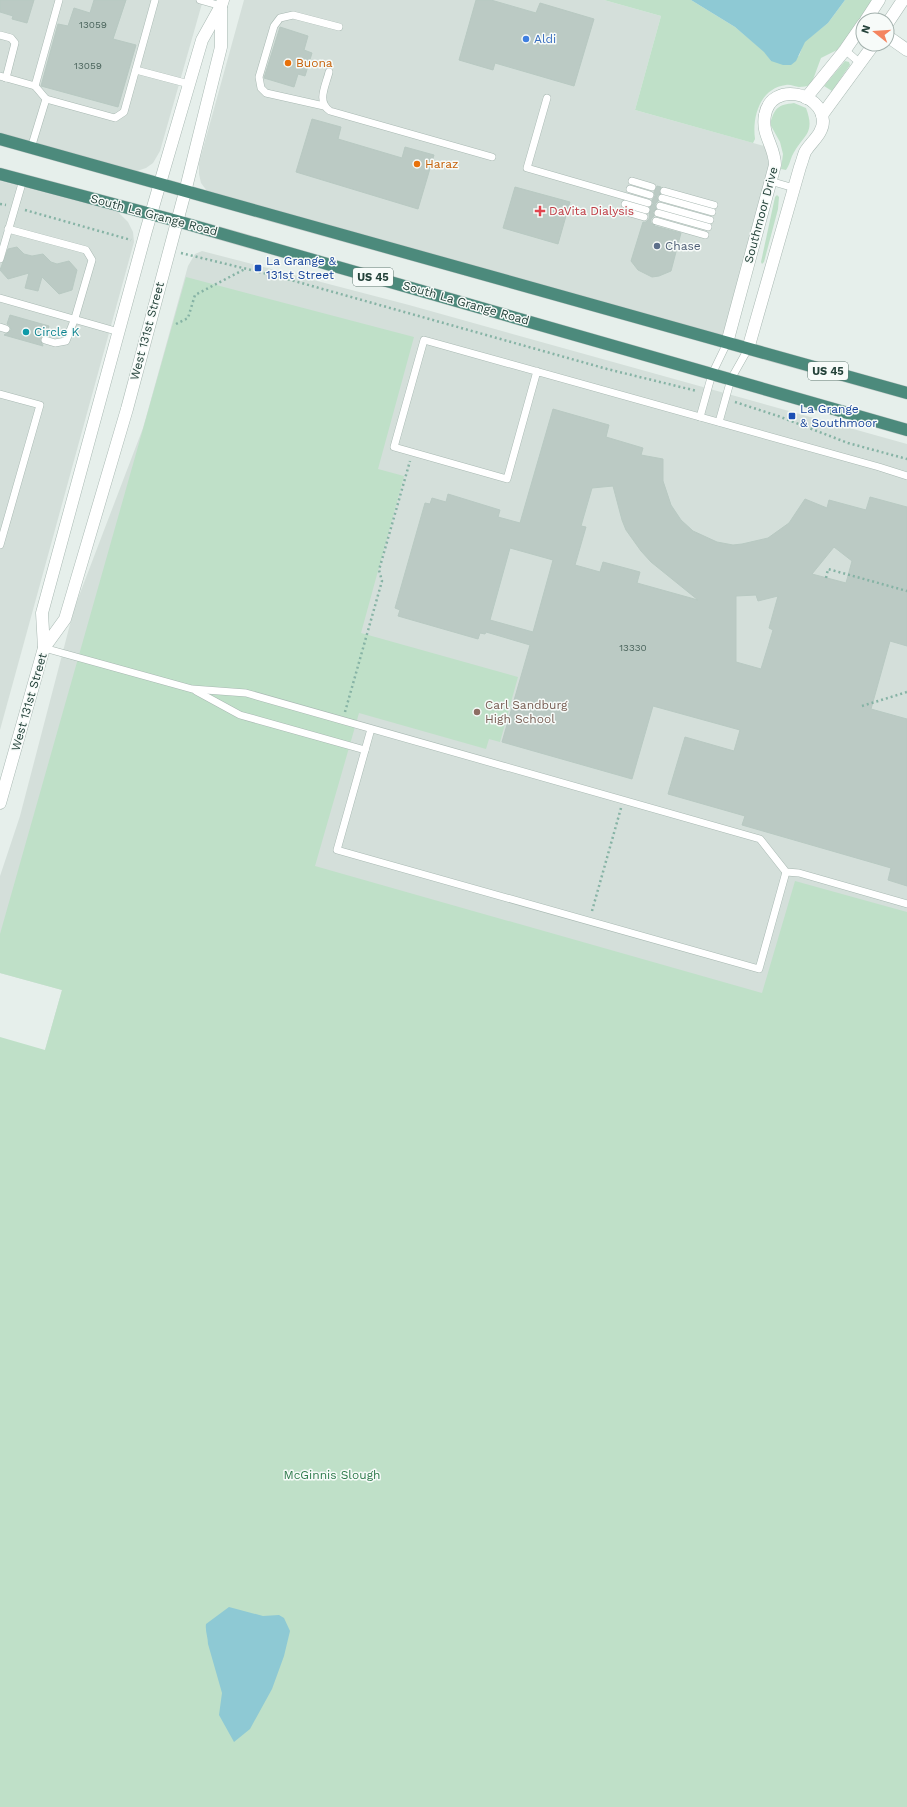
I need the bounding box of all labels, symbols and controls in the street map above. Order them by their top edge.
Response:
north arrow [855,12,895,52]
house number: 13059 [79,19,107,30]
text: N [859,23,873,35]
place label: Aldi [534,32,556,46]
marker: Aldi [521,34,531,44]
place label: Buona [296,56,333,70]
marker: Buona [283,58,293,68]
house number: 13059 [74,60,102,71]
place label: Haraz [425,157,458,171]
marker: Haraz [412,159,422,169]
street label: Southmoor Drive [741,165,781,265]
street label: South La Grange Road [89,191,219,239]
place label: DaVita Dialysis [549,204,634,218]
marker: DaVita Dialysis [534,205,546,217]
place label: Chase [665,239,701,253]
marker: Chase [652,241,662,251]
place label: La Grange & 131st Street [266,254,337,282]
marker: La Grange & 131st Street [253,263,263,273]
road number: US 45 [353,268,393,286]
street label: South La Grange Road [401,278,531,328]
street label: West 131st Street [127,280,167,382]
place label: Circle K [34,325,80,339]
marker: Circle K [21,327,31,337]
road number: US 45 [808,362,848,380]
place label: La Grange & Southmoor [800,402,877,430]
marker: La Grange & Southmoor [787,411,797,421]
house number: 13330 [619,642,647,653]
street label: West 131st Street [8,651,50,753]
place label: Carl Sandburg High School [485,698,568,726]
marker: Carl Sandburg High School [472,707,482,717]
park label: McGinnis Slough [284,1468,380,1482]

